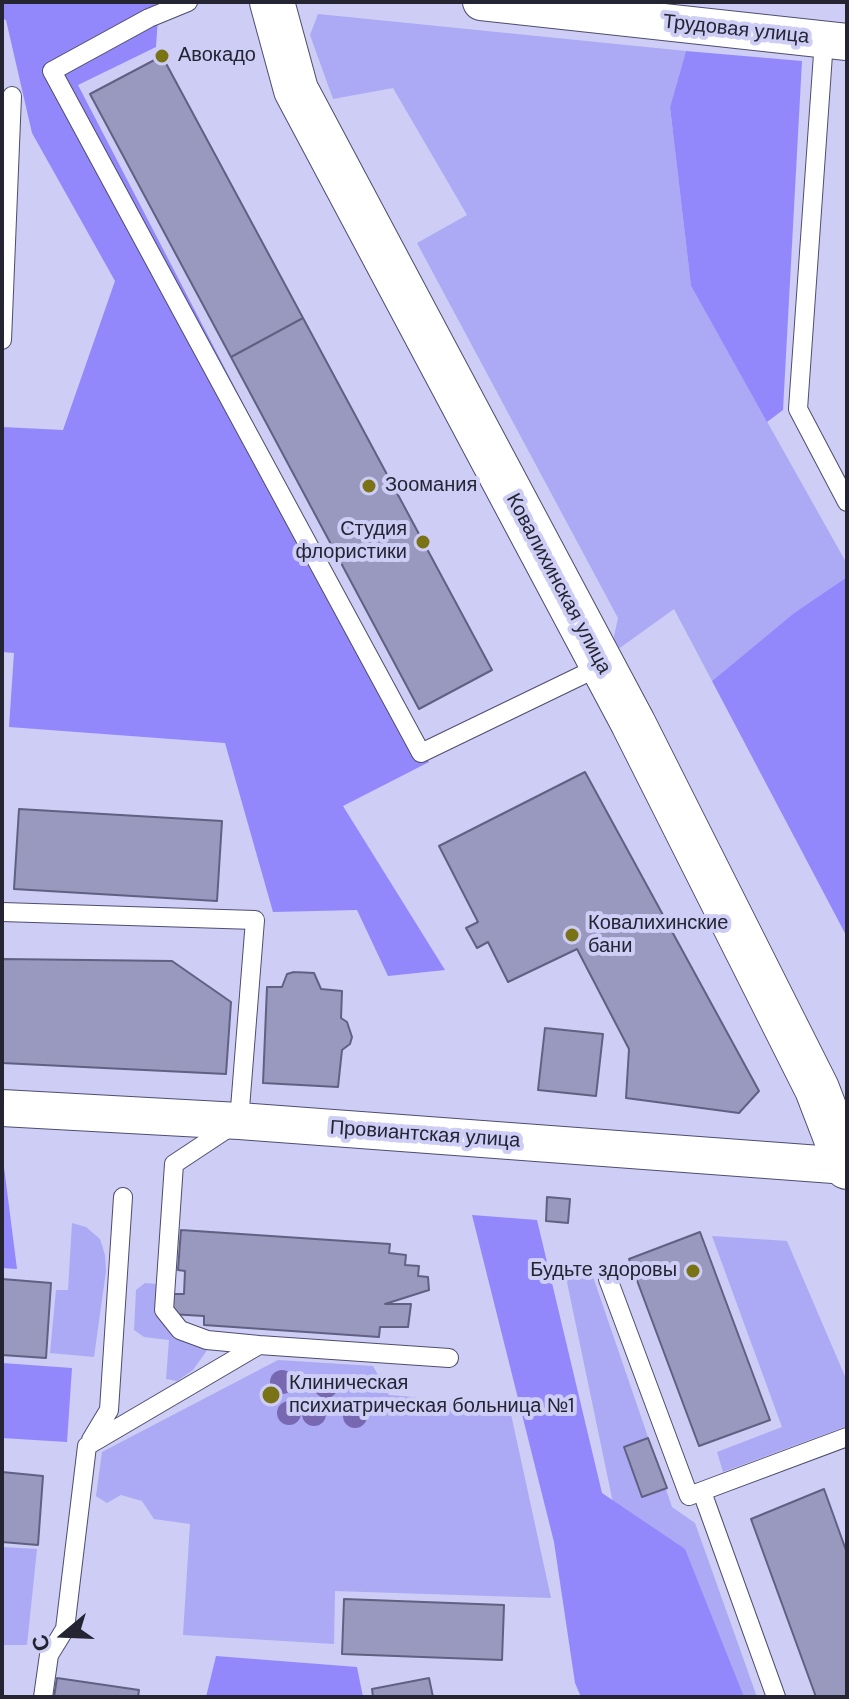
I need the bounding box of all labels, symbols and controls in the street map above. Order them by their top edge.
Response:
street label: Трудовая улица [662,10,810,50]
place label: Авокадо [178,44,256,68]
marker: Авокадо [153,47,171,65]
place label: Зоомания [385,474,477,498]
marker: Зоомания [360,477,378,495]
street label: Ковалихинская улица [500,490,616,678]
place label: Студия флористики [295,518,407,565]
marker: Студия флористики [414,533,432,551]
place label: Ковалихинские бани [588,912,728,959]
marker: Ковалихинские бани [563,926,581,944]
street label: Провиантская улица [329,1116,521,1154]
place label: Будьте здоровы [530,1259,677,1283]
marker: Будьте здоровы [684,1262,702,1280]
place label: Клиническая психиатрическая больница №1 [289,1372,574,1419]
marker: Клиническая психиатрическая больница №1 [260,1384,282,1406]
north arrow [24,1595,104,1675]
text: С [25,1631,57,1655]

